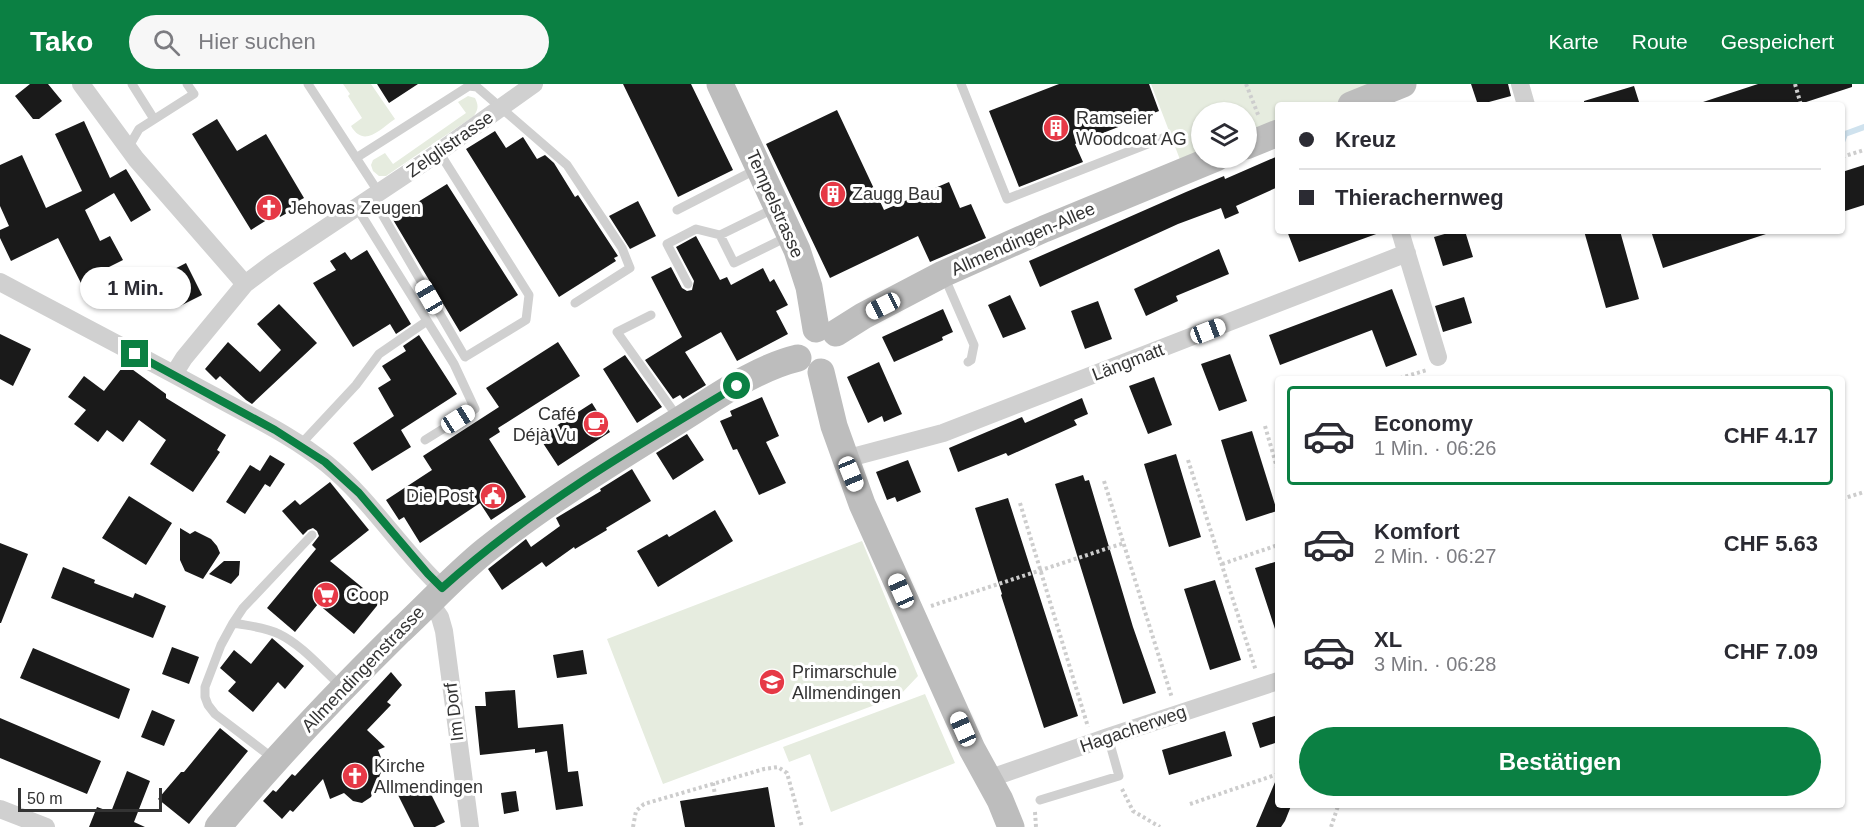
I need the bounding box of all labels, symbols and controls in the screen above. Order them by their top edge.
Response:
search box [129,15,549,69]
text: Tako [30,26,93,57]
icon: search [150,26,183,59]
text: Hier suchen [198,29,316,54]
text: Karte [1549,30,1599,53]
text: Route [1632,30,1688,53]
text: Gespeichert [1721,30,1834,53]
map controls [1191,102,1257,168]
button: layers [1191,102,1257,168]
street label: Zelglistrasse [403,107,497,181]
place label: Ramseier Woodcoat AG [1076,108,1187,149]
building icon: Ramseier Woodcoat AG [1041,113,1071,143]
text: Kreuz [1335,127,1396,152]
street label: Tempelstrasse [742,147,808,261]
building icon: Zaugg Bau [818,179,848,209]
place label: Zaugg Bau [852,184,940,204]
text: Thierachernweg [1335,185,1504,210]
church icon: Jehovas Zeugen [254,193,284,223]
place label: Jehovas Zeugen [288,198,421,218]
street label: Allmendingen-Allee [948,198,1098,280]
callout: 1 Min. [80,267,190,309]
text: 1 Min. [107,277,164,299]
car [412,277,446,317]
car [863,290,903,322]
car [1188,316,1228,346]
street label: Längmatt [1089,339,1167,385]
route end [121,340,148,367]
route start [723,372,750,399]
car [438,402,478,436]
place label: Café Déjà Vu [513,404,576,445]
cafe icon: Café Déjà Vu [581,409,611,439]
icon: car [1302,409,1356,463]
text: Economy [1374,411,1473,436]
text: CHF 4.17 [1724,423,1818,448]
text: 1 Min. · 06:26 [1374,437,1496,459]
car [836,454,866,494]
public building icon: Die Post [478,481,508,511]
place label: Die Post [406,486,474,506]
icon: car [1302,517,1356,571]
text: Komfort [1374,519,1460,544]
text: CHF 5.63 [1724,531,1818,556]
text: 2 Min. · 06:27 [1374,545,1496,567]
car [885,571,917,611]
supermarket icon: Coop [311,580,341,610]
place label: Coop [346,585,389,605]
street label: Allmendingenstrasse [298,602,428,736]
icon: car [1302,625,1356,679]
text: XL [1374,627,1402,652]
text: CHF 7.09 [1724,639,1818,664]
text: 3 Min. · 06:28 [1374,653,1496,675]
place label: Primarschule Allmendingen [792,662,901,703]
school or university icon: Primarschule Allmendingen [757,667,787,697]
street label: Im Dorf [440,681,468,743]
street label: Hagacherweg [1077,701,1189,757]
car [947,709,979,749]
button: Bestätigen [1299,727,1821,796]
place label: Kirche Allmendingen [374,756,483,797]
church icon: Kirche Allmendingen [340,761,370,791]
scale bar [18,785,162,812]
text: 50 m [27,790,63,807]

